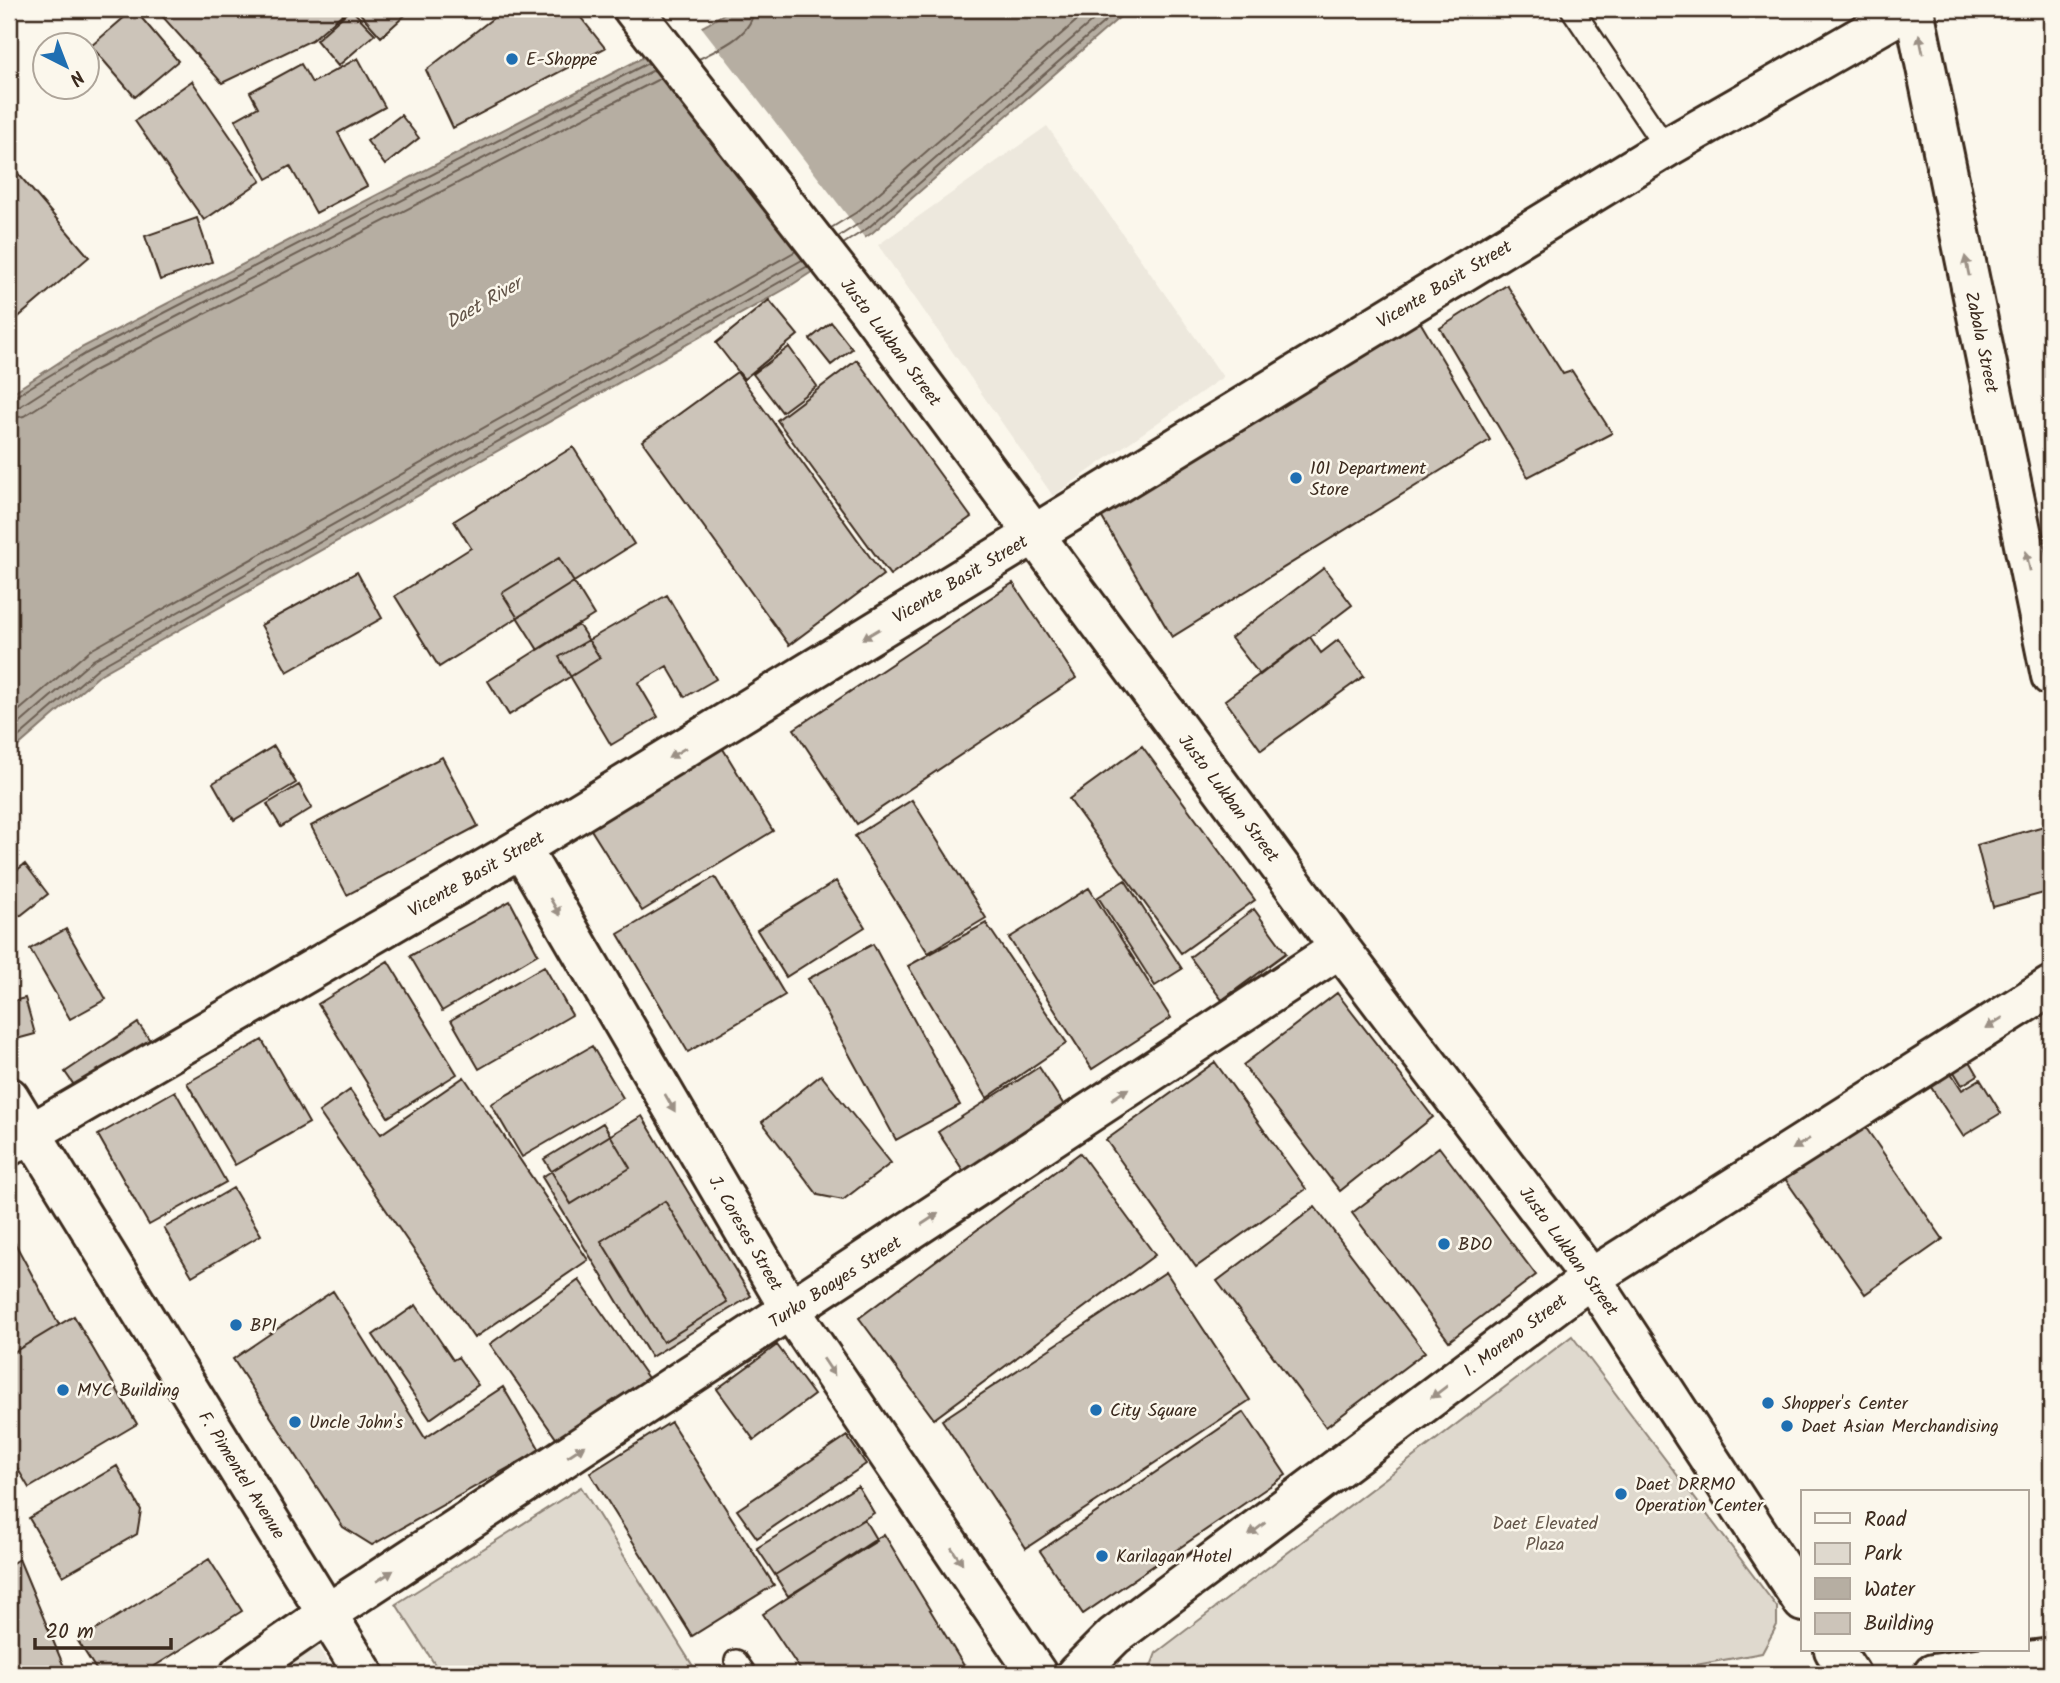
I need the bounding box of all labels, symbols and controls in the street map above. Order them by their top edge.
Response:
north arrow [32,32,102,102]
one-way arrow [1915,33,1926,55]
place label: E-Shoppe [526,46,597,75]
marker: E-Shoppe [504,51,520,67]
text: N [62,62,91,92]
street label: Vicente Basit Street [1371,233,1519,337]
one-way arrow [1961,255,1972,277]
water label: Daet River [440,268,531,338]
street label: Justo Lukban Street [832,273,948,414]
street label: Zabala Street [1956,289,2006,397]
place label: 101 Department Store [1310,455,1427,505]
marker: 101 Department Store [1288,470,1304,486]
street label: Vicente Basit Street [887,528,1035,632]
one-way arrow [2022,550,2033,572]
one-way arrow [861,627,880,640]
street label: Justo Lukban Street [1170,729,1286,870]
one-way arrow [667,746,686,759]
street label: Vicente Basit Street [403,824,551,926]
one-way arrow [549,897,561,917]
one-way arrow [1984,1016,2003,1029]
one-way arrow [1111,1087,1129,1101]
one-way arrow [664,1094,676,1113]
one-way arrow [1792,1138,1811,1151]
street label: J. Coreses Street [700,1171,790,1298]
street label: Justo Lukban Street [1511,1181,1625,1324]
one-way arrow [921,1212,939,1226]
street label: Turko Boayes Street [764,1229,909,1337]
place label: BDO [1458,1231,1492,1260]
marker: BDO [1436,1236,1452,1252]
street label: I. Moreno Street [1458,1287,1575,1385]
place label: BPI [250,1312,277,1341]
marker: BPI [228,1317,244,1333]
one-way arrow [823,1357,836,1377]
place label: MYC Building [77,1377,180,1406]
marker: MYC Building [55,1382,71,1398]
one-way arrow [1430,1385,1448,1399]
place label: Shopper's Center [1782,1390,1909,1419]
marker: Shopper's Center [1760,1395,1776,1411]
place label: City Square [1110,1397,1197,1426]
marker: City Square [1088,1402,1104,1418]
street label: F. Pimentel Avenue [190,1406,292,1546]
place label: Uncle John's [309,1409,404,1438]
place label: Daet Asian Merchandising [1801,1413,1999,1442]
marker: Uncle John's [287,1414,303,1430]
marker: Daet Asian Merchandising [1779,1418,1795,1434]
one-way arrow [566,1445,586,1458]
place label: Daet DRRMO Operation Center [1635,1471,1764,1521]
marker: Daet DRRMO Operation Center [1613,1486,1629,1502]
legend [1801,1490,2028,1652]
text: Road [1864,1504,1907,1537]
park label: Daet Elevated Plaza [1492,1510,1599,1560]
one-way arrow [1248,1521,1266,1535]
text: Park [1864,1538,1902,1571]
place label: Karilagan Hotel [1116,1543,1232,1572]
one-way arrow [950,1546,963,1565]
marker: Karilagan Hotel [1094,1548,1110,1564]
one-way arrow [376,1569,395,1582]
text: Water [1864,1574,1916,1607]
scale bar [35,1606,172,1650]
text: Building [1864,1608,1934,1641]
text: 20 m [46,1616,94,1649]

